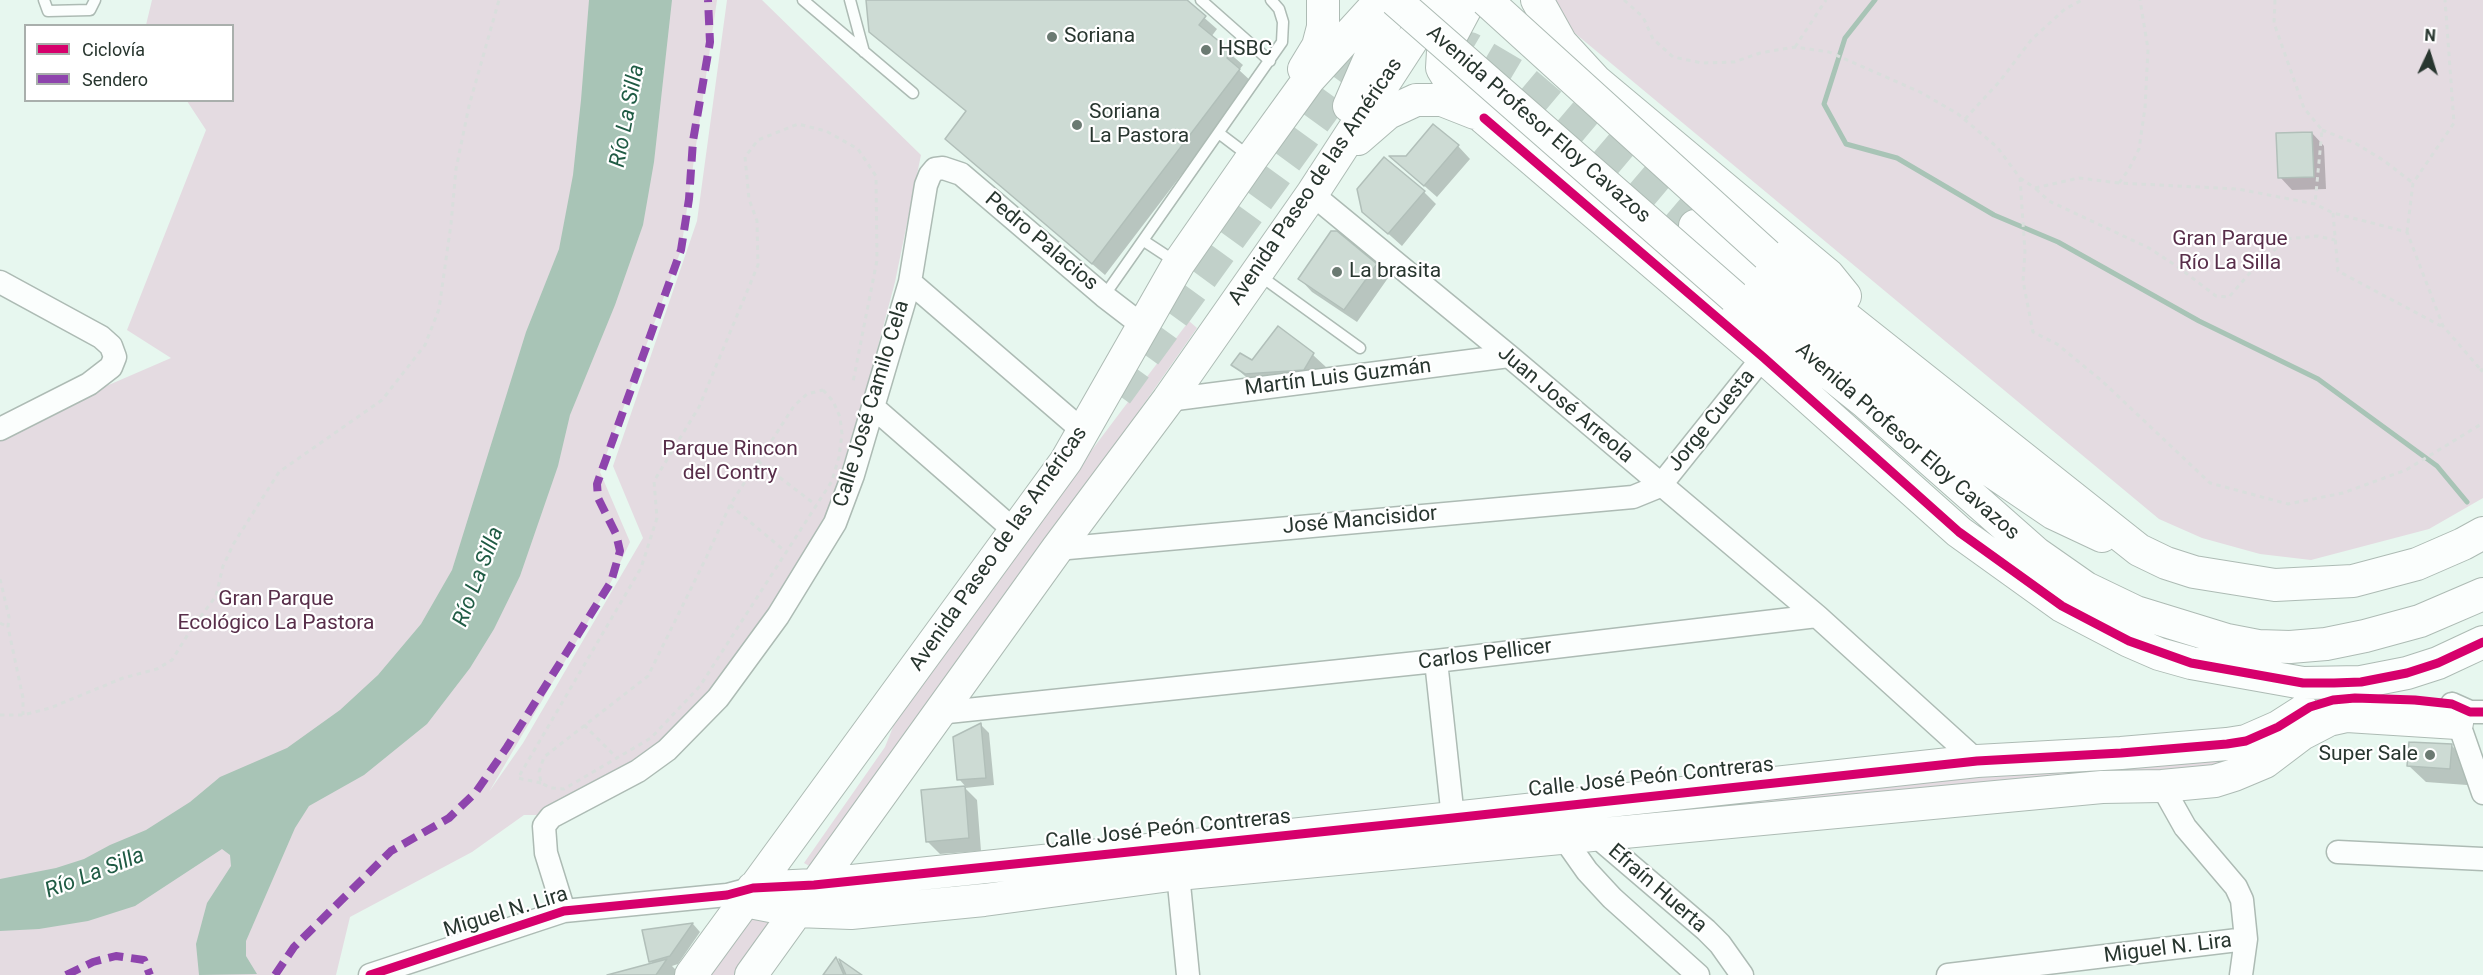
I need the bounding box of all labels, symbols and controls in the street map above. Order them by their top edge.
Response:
street label: Avenida Profesor Eloy Cavazos [1421,21,1655,229]
legend [24,24,234,102]
place label: Soriana [1064,24,1135,50]
north arrow [2399,24,2459,84]
text: N [2424,26,2437,45]
marker: Soriana [1045,30,1059,44]
place label: HSBC [1218,37,1272,63]
text: Ciclovía [82,39,145,60]
marker: HSBC [1199,43,1213,57]
street label: Avenida Paseo de las Américas [1224,54,1408,310]
water label: Río La Silla [605,62,651,170]
text: Sendero [82,69,148,90]
place label: Soriana La Pastora [1089,100,1189,150]
marker: Soriana La Pastora [1070,118,1084,132]
street label: Pedro Palacios [979,187,1103,297]
park label: Gran Parque Río La Silla [2172,227,2288,277]
place label: La brasita [1349,259,1441,285]
marker: La brasita [1330,265,1344,279]
street label: Calle José Camilo Cela [829,298,915,510]
street label: Avenida Profesor Eloy Cavazos [1790,338,2024,546]
street label: Juan José Arreola [1492,341,1638,469]
street label: Martín Luis Guzmán [1243,354,1433,402]
street label: Jorge Cuesta [1663,365,1761,477]
street label: Avenida Paseo de las Américas [905,422,1093,676]
park label: Parque Rincon del Contry [662,437,798,487]
street label: José Mancisidor [1282,502,1438,540]
water label: Río La Silla [448,524,510,630]
park label: Gran Parque Ecológico La Pastora [178,587,374,637]
street label: Carlos Pellicer [1417,634,1553,676]
place label: Super Sale [2319,742,2418,768]
marker: Super Sale [2423,748,2437,762]
street label: Calle José Peón Contreras [1527,753,1775,803]
street label: Calle José Peón Contreras [1044,805,1292,855]
street label: Efraín Huerta [1602,839,1712,939]
water label: Río La Silla [42,843,148,905]
street label: Miguel N. Lira [441,882,571,944]
street label: Miguel N. Lira [2103,929,2233,969]

